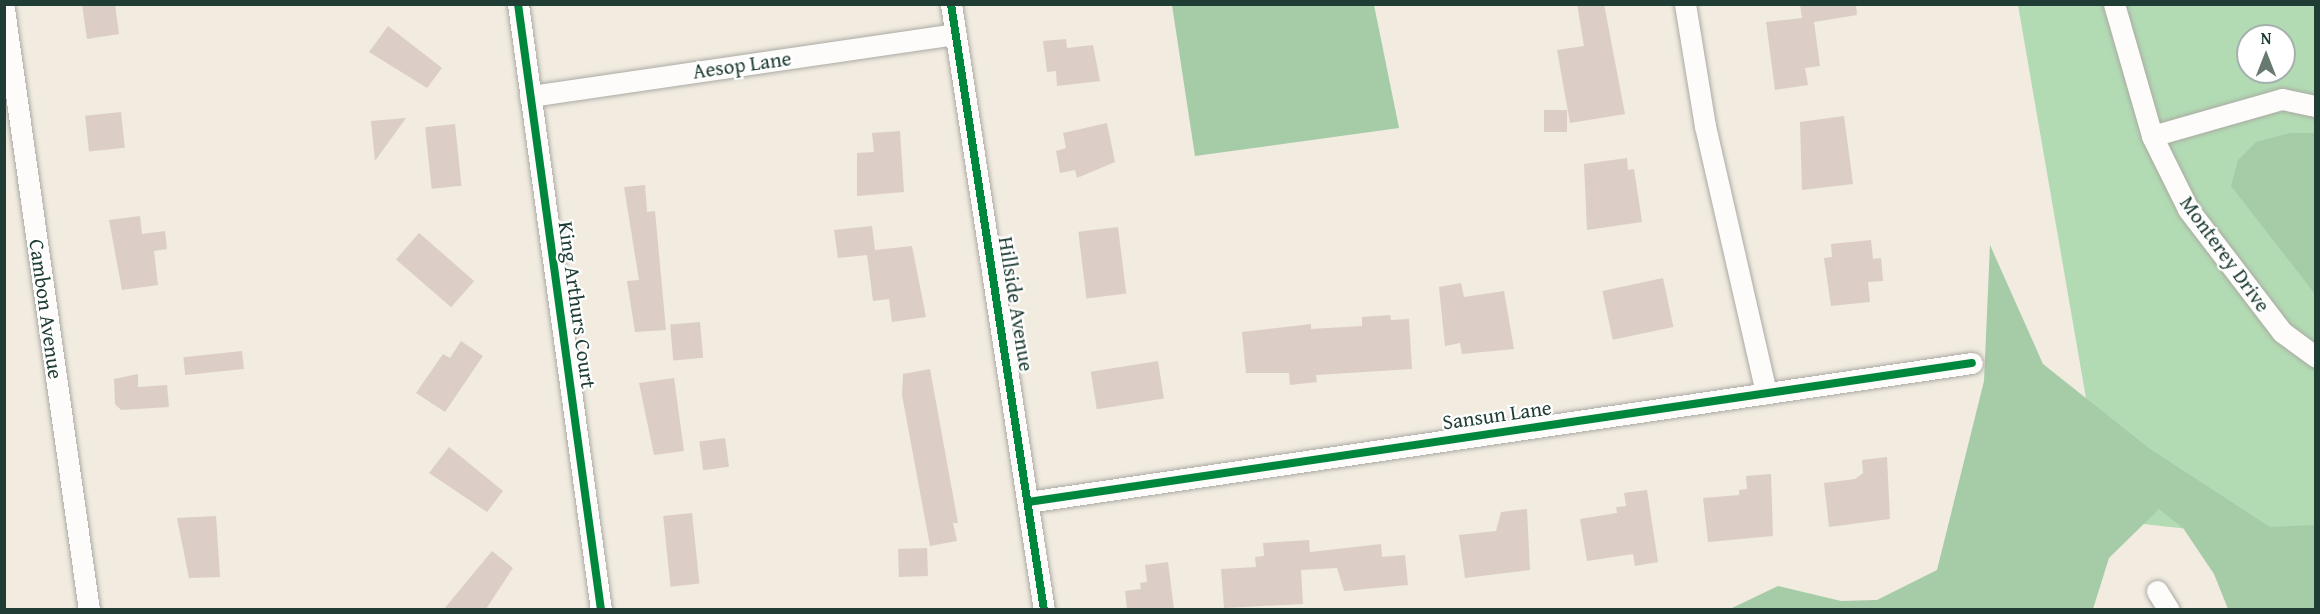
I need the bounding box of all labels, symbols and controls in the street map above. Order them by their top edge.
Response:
north arrow [2236,24,2296,84]
text: N [2261,26,2271,50]
street label: Aesop Lane [691,46,793,84]
street label: Monterey Drive [2174,191,2276,317]
street label: King Arthurs Court [553,220,601,390]
street label: Hillside Avenue [993,235,1039,373]
street label: Cambon Avenue [24,237,68,381]
street label: Sansun Lane [1441,395,1553,435]

